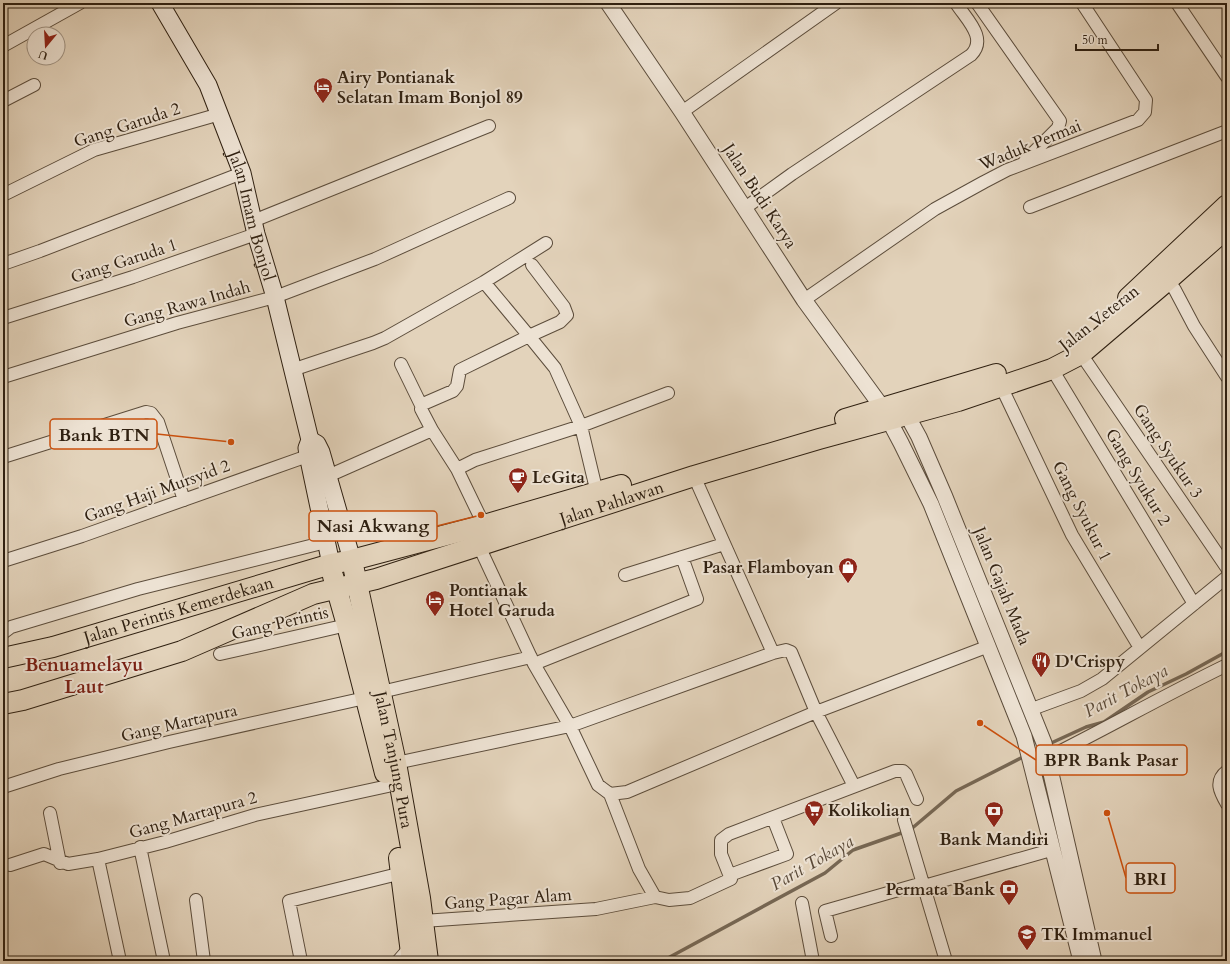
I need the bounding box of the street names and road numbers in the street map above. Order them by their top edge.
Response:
street label: Gang Garuda 2 [71,97,183,153]
street label: Waduk Permai [974,114,1085,176]
street label: Jalan Budi Karya [716,137,803,253]
street label: Jalan Imam Bonjol [222,144,281,284]
street label: Gang Garuda 1 [68,233,180,289]
street label: Gang Rawa Indah [121,275,253,333]
street label: Jalan Veteran [1052,279,1144,358]
street label: Gang Syukur 3 [1128,399,1208,503]
street label: Gang Syukur 2 [1100,424,1176,530]
street label: Gang Haji Mursyid 2 [81,454,233,528]
street label: Gang Syukur 1 [1047,457,1117,565]
street label: Jalan Pahlawan [554,475,667,531]
street label: Jalan Gajah Mada [967,521,1036,649]
street label: Jalan Perintis Kemerdekaan [78,570,276,650]
street label: Gang Perintis [229,601,331,645]
street label: Jalan Tanjung Pura [369,686,419,831]
street label: Gang Martapura [119,698,240,748]
street label: Gang Martapura 2 [126,786,260,844]
street label: Gang Pagar Alam [443,883,573,915]

